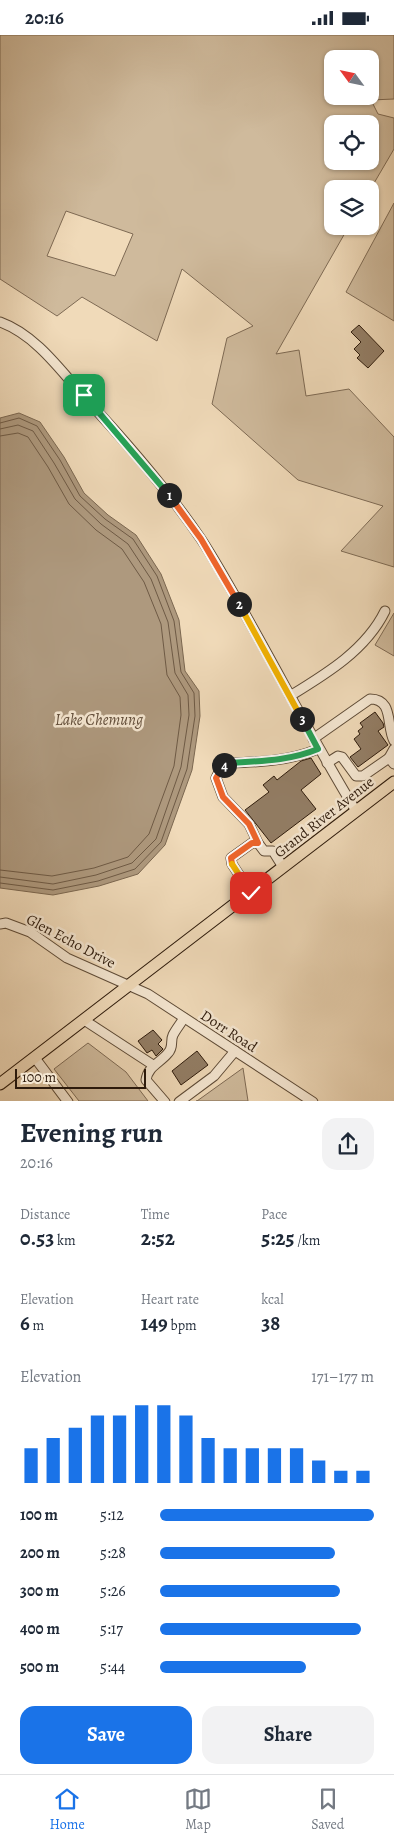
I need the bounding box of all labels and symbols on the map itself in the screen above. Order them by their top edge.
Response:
north arrow [324,50,379,105]
pin [63,374,105,416]
pin: 1 [156,483,182,507]
pin: 2 [226,591,252,617]
pin: 3 [290,707,314,731]
water label: Lake Chemung [55,709,143,731]
pin: 4 [212,753,236,777]
street label: Grand River Avenue [270,772,378,862]
pin [230,872,272,914]
street label: Glen Echo Drive [23,909,119,973]
street label: Dorr Road [197,1005,262,1057]
scale bar [15,1067,146,1090]

